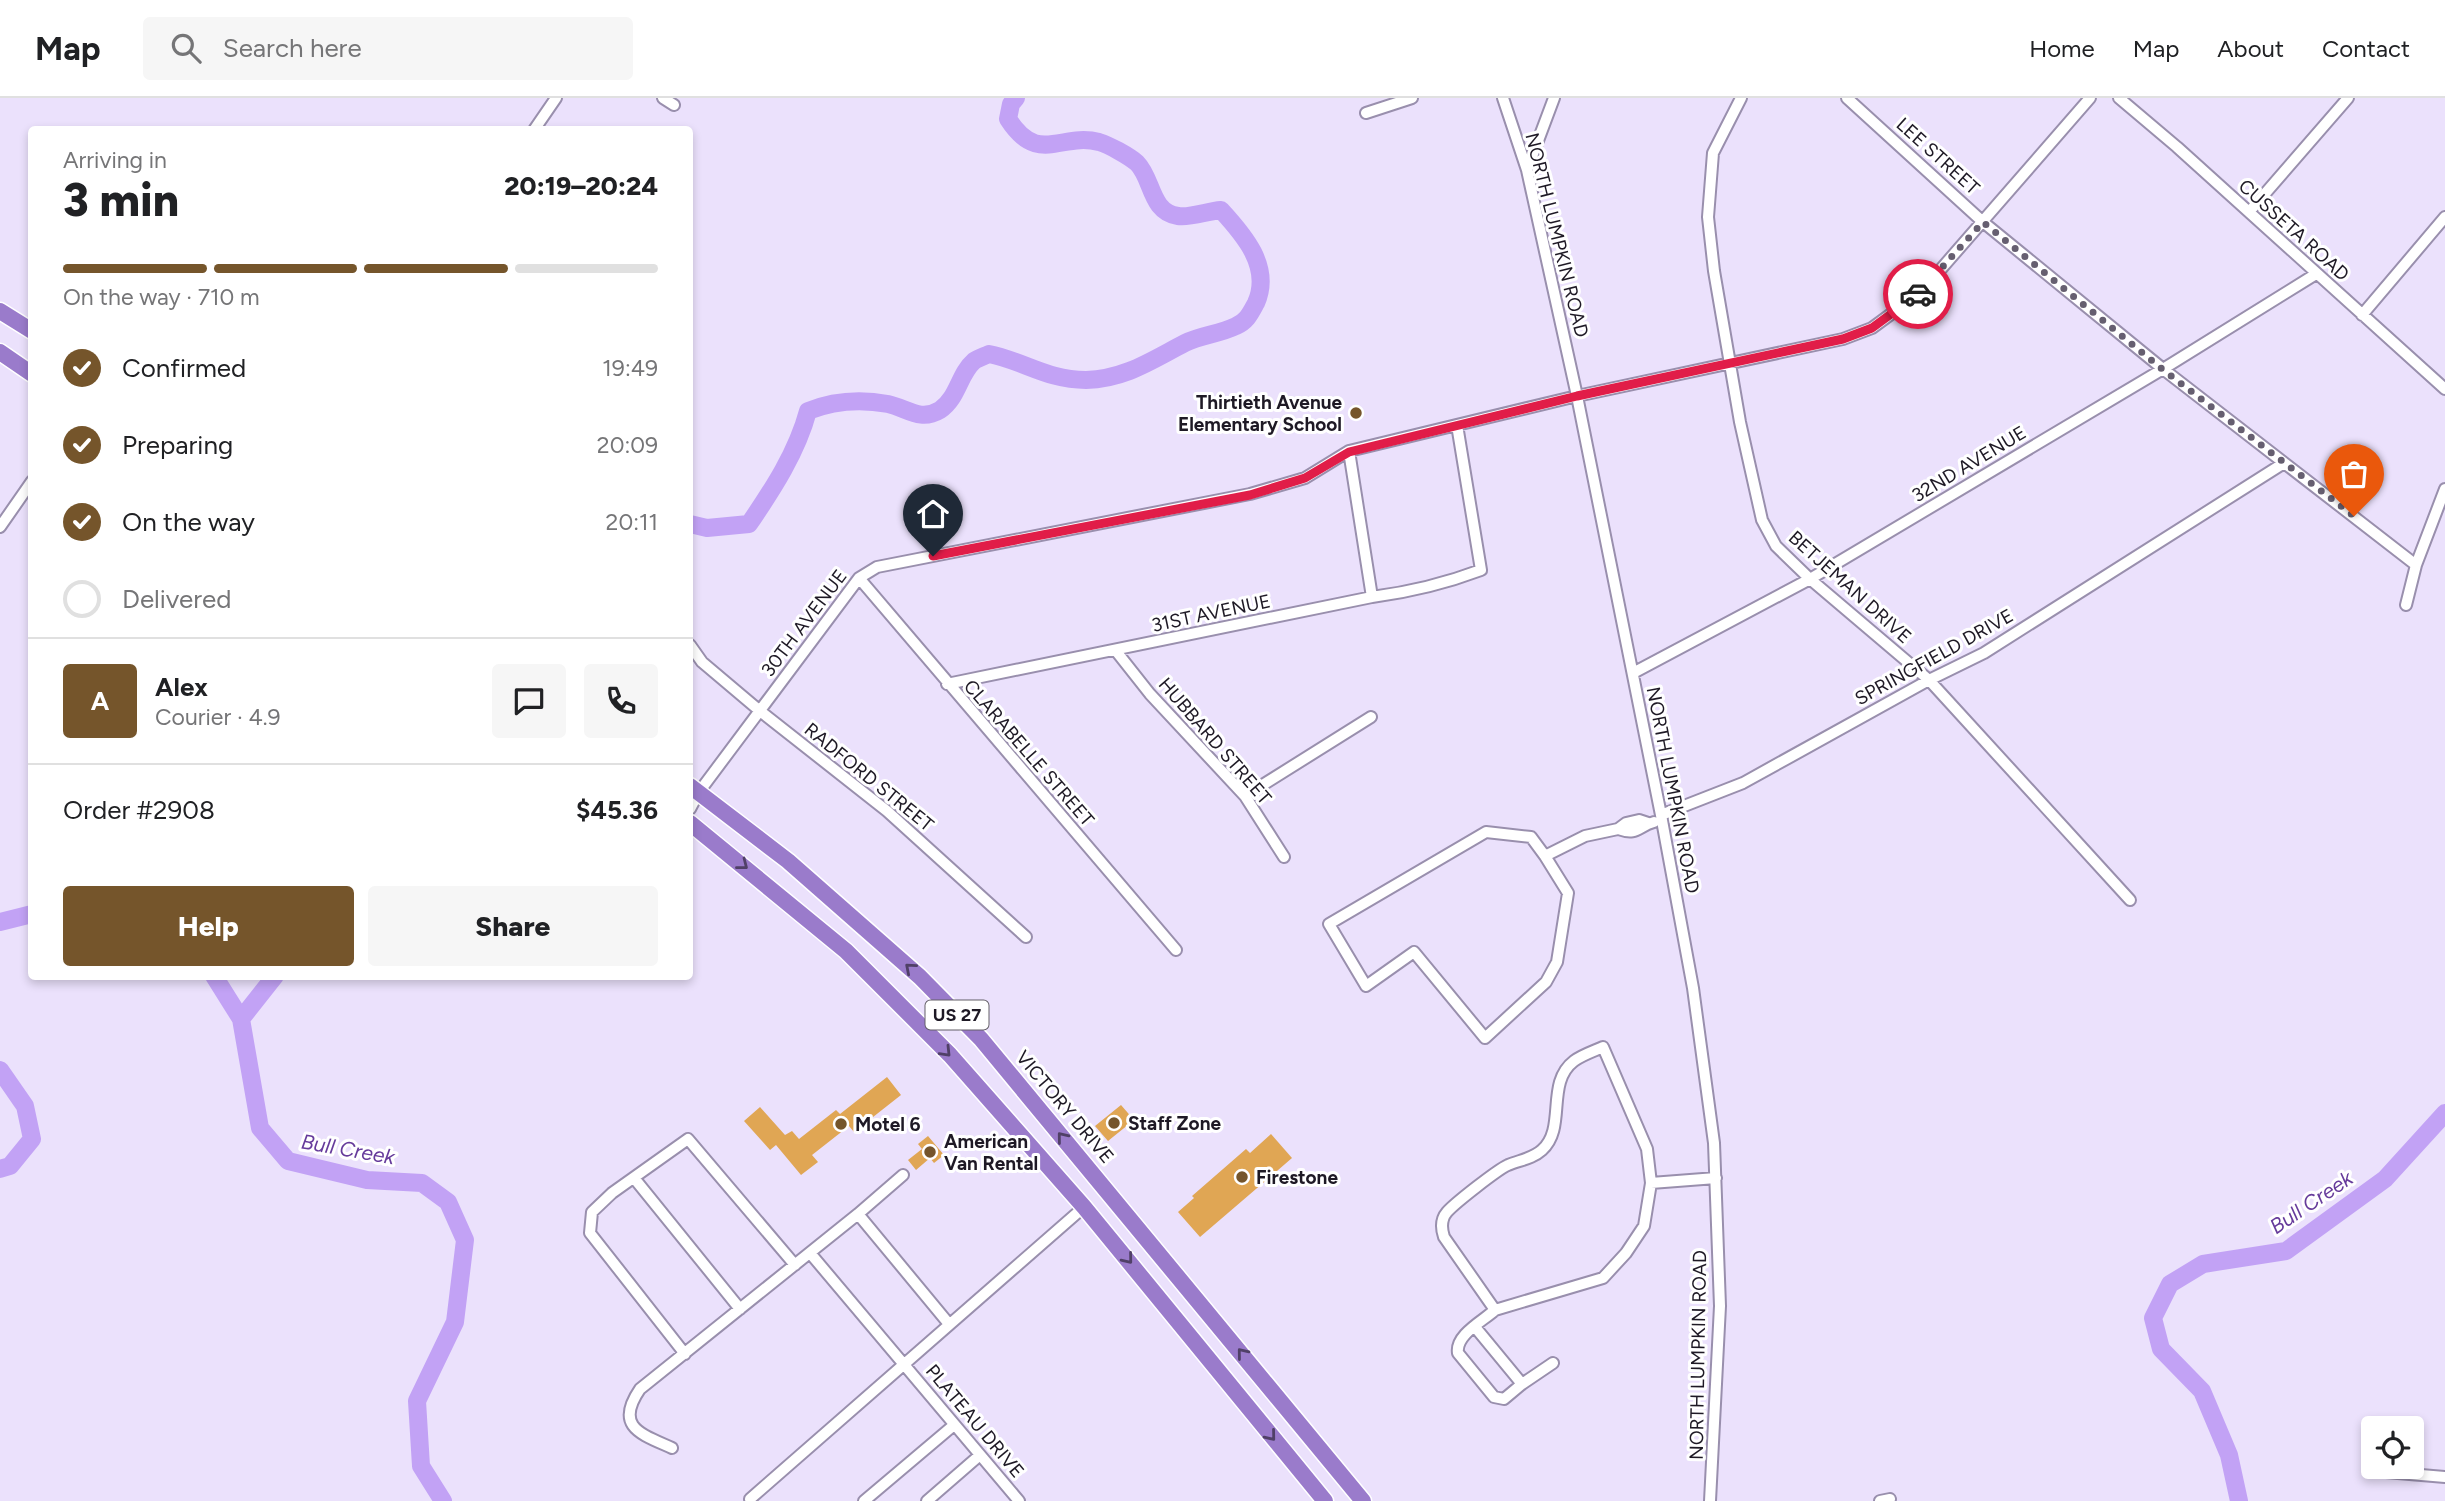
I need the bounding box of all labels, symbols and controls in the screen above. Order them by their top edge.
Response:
search box [143,17,633,80]
text: Map [35,29,101,68]
icon: search [167,29,205,67]
text: Search here [223,32,362,64]
text: Home [2029,34,2095,63]
text: Map [2133,34,2179,63]
text: About [2217,34,2284,63]
text: Contact [2322,34,2410,63]
street label: LEE STREET [1892,113,1985,200]
street label: NORTH LUMPKIN ROAD [1520,130,1594,340]
text: Arriving in [63,146,167,174]
text: 20:19–20:24 [504,170,658,202]
text: 3 min [63,172,179,228]
street label: CUSSETA ROAD [2234,174,2354,286]
courier [1883,259,1953,329]
icon: car [1899,275,1937,313]
text: On the way · 710 m [63,283,260,311]
icon: check [63,349,101,387]
text: Confirmed [122,352,246,384]
text: 19:49 [602,354,658,382]
place label: Thirtieth Avenue Elementary School [1178,391,1342,436]
marker: Thirtieth Avenue Elementary School [1348,405,1364,421]
street label: 32ND AVENUE [1908,421,2030,507]
icon: check [63,426,101,464]
text: Preparing [122,429,233,461]
text: 20:09 [597,431,658,459]
pin [2324,444,2384,516]
icon: bag [2335,455,2373,493]
pin [903,484,963,556]
icon: home [914,495,952,533]
icon: check [63,503,101,541]
text: On the way [122,506,255,538]
text: 20:11 [606,508,658,536]
street label: BETJEMAN DRIVE [1784,526,1916,648]
street label: 30TH AVENUE [756,565,852,681]
text: Delivered [122,583,231,615]
street label: 31ST AVENUE [1149,589,1273,637]
street label: SPRINGFIELD DRIVE [1851,604,2017,710]
button: chat [492,664,566,738]
button: phone [584,664,658,738]
text: Alex [155,671,208,703]
street label: HUBBARD STREET [1154,673,1277,809]
street label: CLARABELLE STREET [959,675,1099,831]
text: A [91,685,109,717]
street label: NORTH LUMPKIN ROAD [1642,685,1704,895]
text: Courier · 4.9 [155,703,281,731]
street label: RADFORD STREET [800,718,939,836]
text: Order #2908 [63,794,215,826]
text: $45.36 [576,794,658,826]
one-way arrow [735,857,748,870]
button: Help [63,886,354,966]
button: Share [368,886,658,966]
one-way arrow [905,964,918,976]
road number: US 27 [926,1000,988,1030]
one-way arrow [938,1044,951,1057]
street label: VICTORY DRIVE [1011,1046,1119,1168]
place label: Staff Zone [1128,1112,1221,1135]
place label: Motel 6 [855,1113,921,1136]
marker: Staff Zone [1106,1115,1122,1131]
marker: Motel 6 [833,1116,849,1132]
water label: Bull Creek [299,1128,398,1170]
place label: American Van Rental [944,1130,1038,1175]
one-way arrow [1058,1132,1070,1145]
marker: American Van Rental [922,1144,938,1160]
water label: Bull Creek [2265,1165,2358,1239]
place label: Firestone [1256,1166,1338,1189]
marker: Firestone [1234,1169,1250,1185]
street label: NORTH LUMPKIN ROAD [1685,1250,1711,1460]
one-way arrow [1120,1251,1132,1264]
one-way arrow [1238,1349,1250,1362]
street label: PLATEAU DRIVE [921,1360,1029,1482]
map controls [2361,1416,2424,1479]
button: locate [2361,1416,2424,1479]
one-way arrow [1263,1428,1276,1440]

